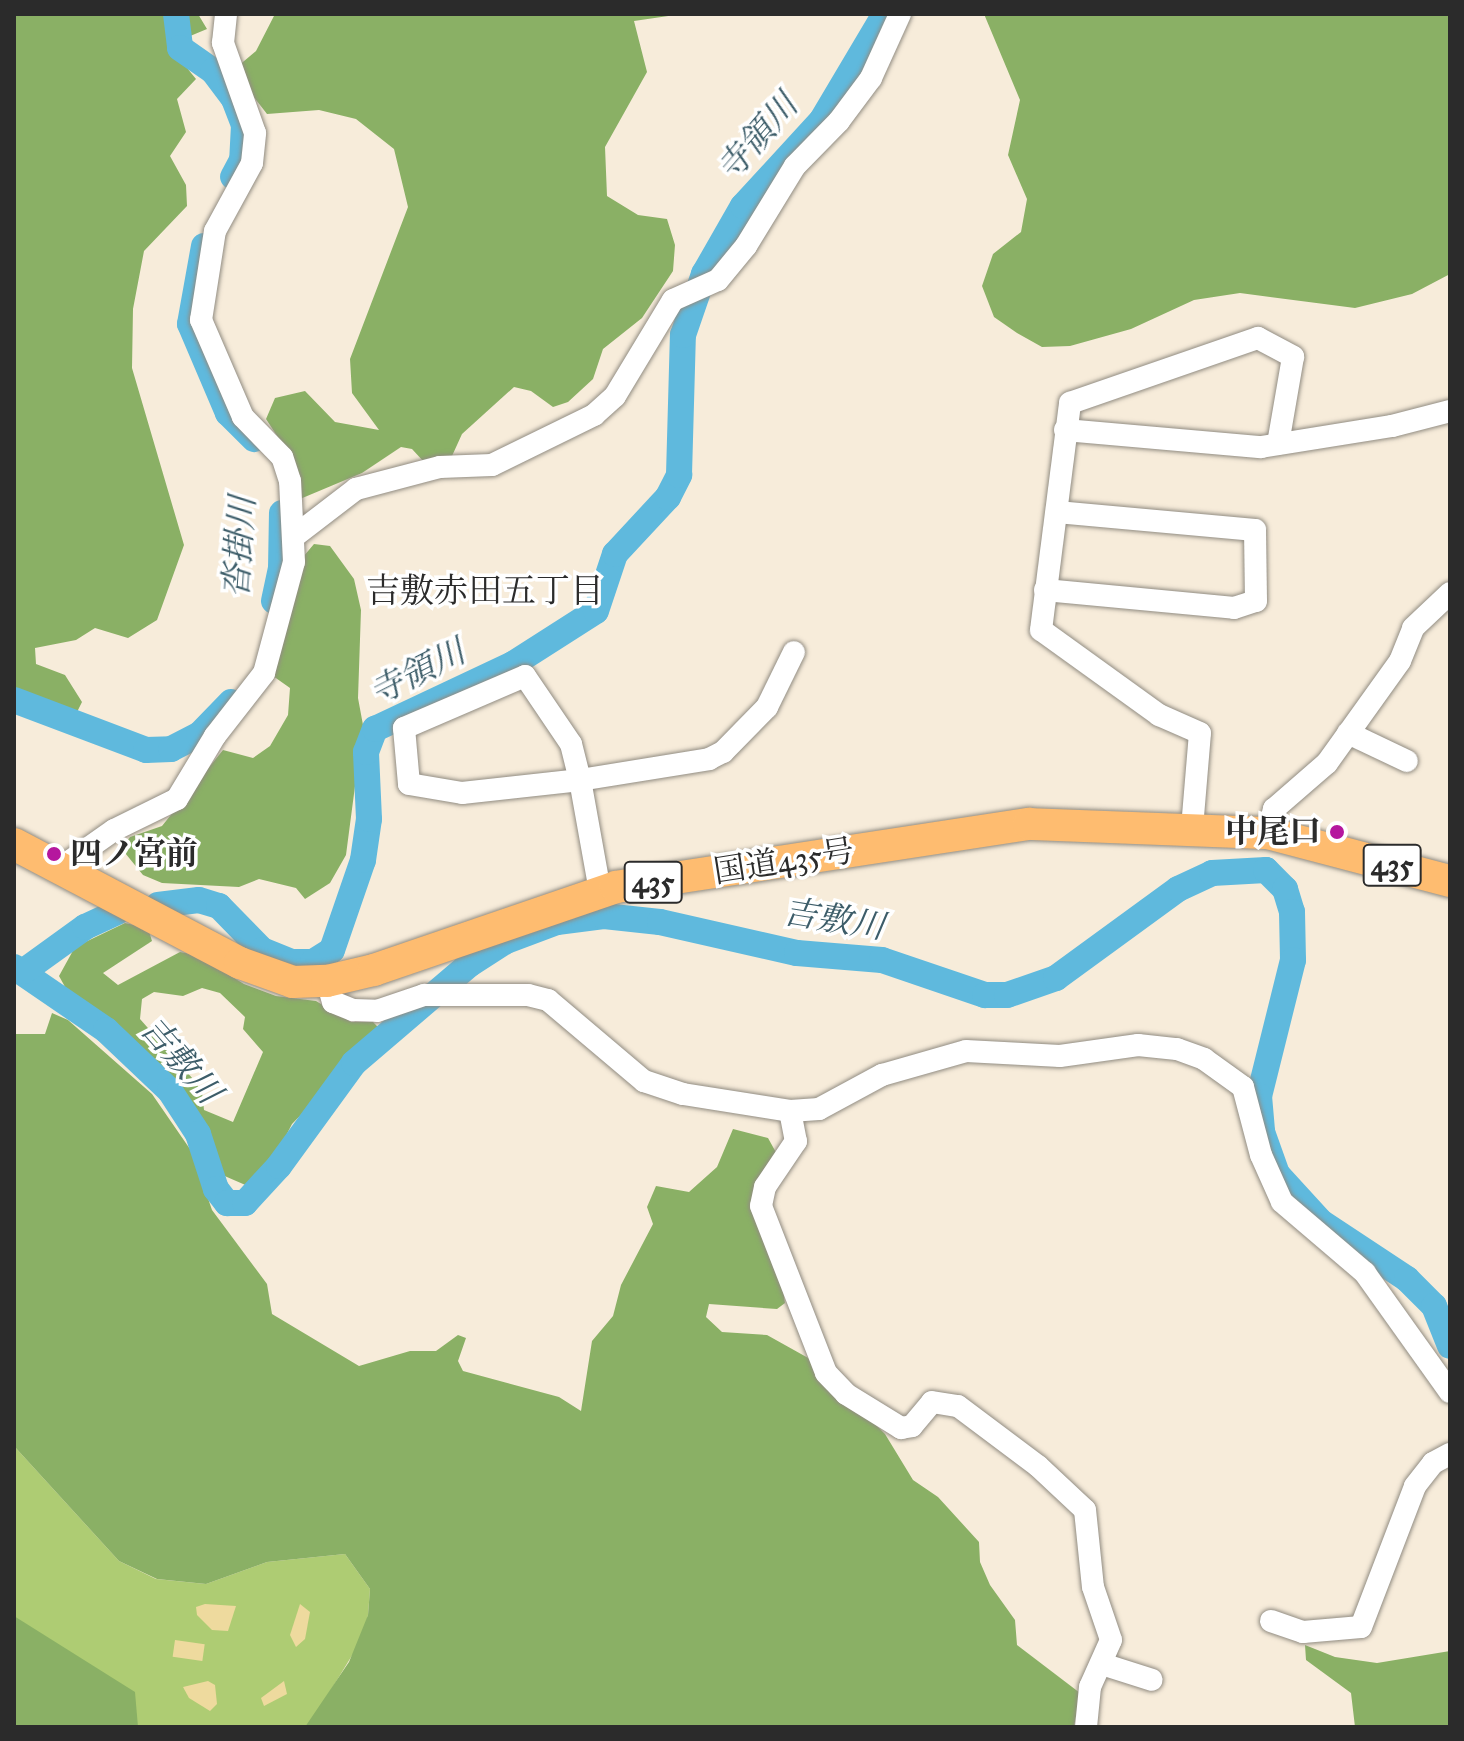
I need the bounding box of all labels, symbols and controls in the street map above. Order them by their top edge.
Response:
water label: 寺領川 [708,85,806,189]
water label: 沓掛川 [215,495,263,599]
district label: 吉敷赤田五丁目 [366,571,604,611]
water label: 寺領川 [362,631,472,713]
place label: 中尾口 [1225,813,1321,851]
marker: 中尾口 [1328,823,1346,841]
street label: 国道435号 [711,832,857,892]
place label: 四ノ宮前 [70,835,198,873]
road number: 435 [1362,839,1422,891]
marker: 四ノ宮前 [45,845,63,863]
road number: 435 [623,856,683,908]
water label: 吉敷川 [780,891,888,947]
water label: 吉敷川 [132,1008,230,1112]

